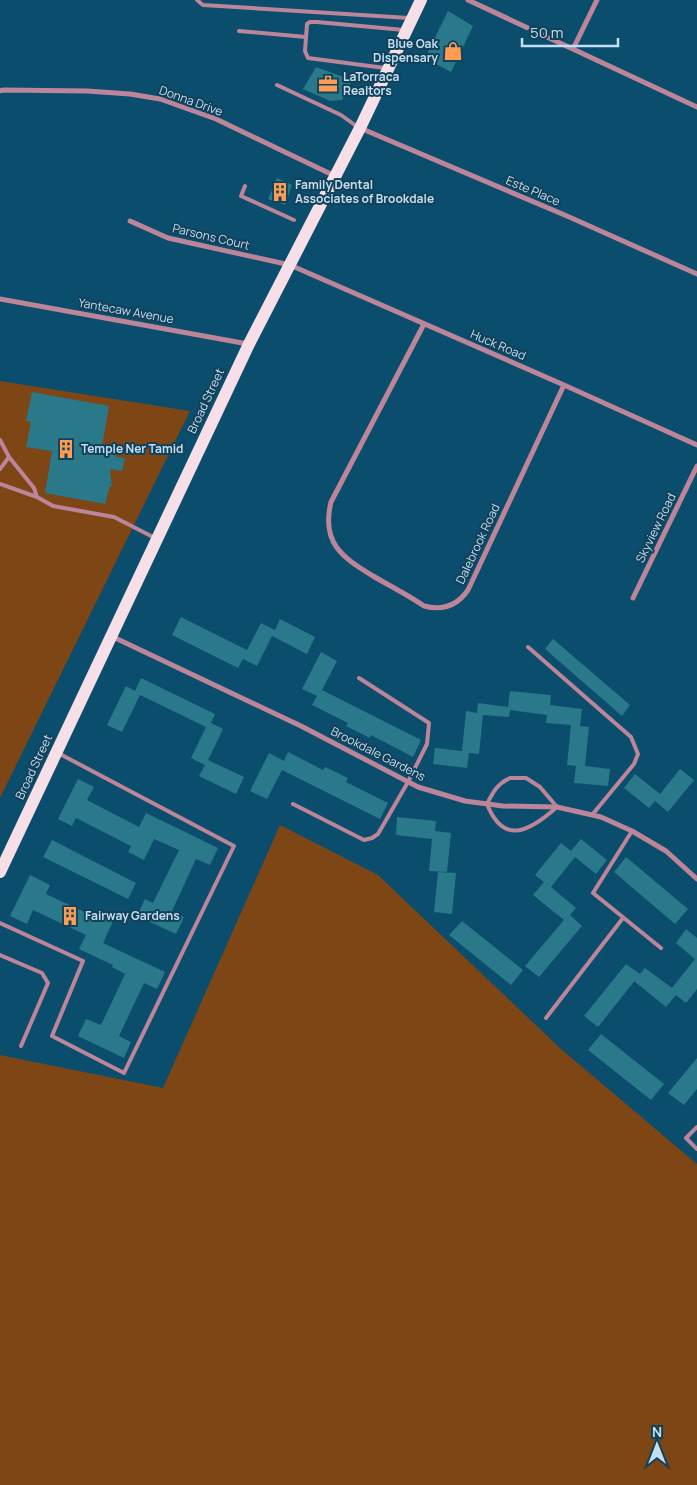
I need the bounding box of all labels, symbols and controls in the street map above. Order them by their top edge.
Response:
scale bar [522,15,618,47]
text: 50 m [530,22,564,43]
place label: Blue Oak Dispensary [373,35,439,66]
shop icon: Blue Oak Dispensary [442,40,464,62]
place label: LaTorraca Realtors [343,68,399,99]
office icon: LaTorraca Realtors [317,73,339,95]
street label: Donna Drive [157,81,225,120]
street label: Este Place [503,172,563,210]
place label: Family Dental Associates of Brookdale [295,176,434,207]
building icon: Family Dental Associates of Brookdale [269,181,291,203]
street label: Parsons Court [171,219,252,254]
street label: Yantecaw Avenue [77,294,175,327]
street label: Huck Road [468,325,529,364]
street label: Broad Street [183,365,228,436]
building icon: Temple Ner Tamid [55,438,77,460]
place label: Temple Ner Tamid [81,440,183,457]
street label: Skyview Road [631,490,680,565]
street label: Dalebrook Road [451,501,504,587]
street label: Brookdale Gardens [328,722,429,785]
street label: Broad Street [11,731,56,802]
building icon: Fairway Gardens [59,905,81,927]
place label: Fairway Gardens [85,907,180,924]
north arrow [632,1420,682,1470]
text: N [652,1422,662,1441]

